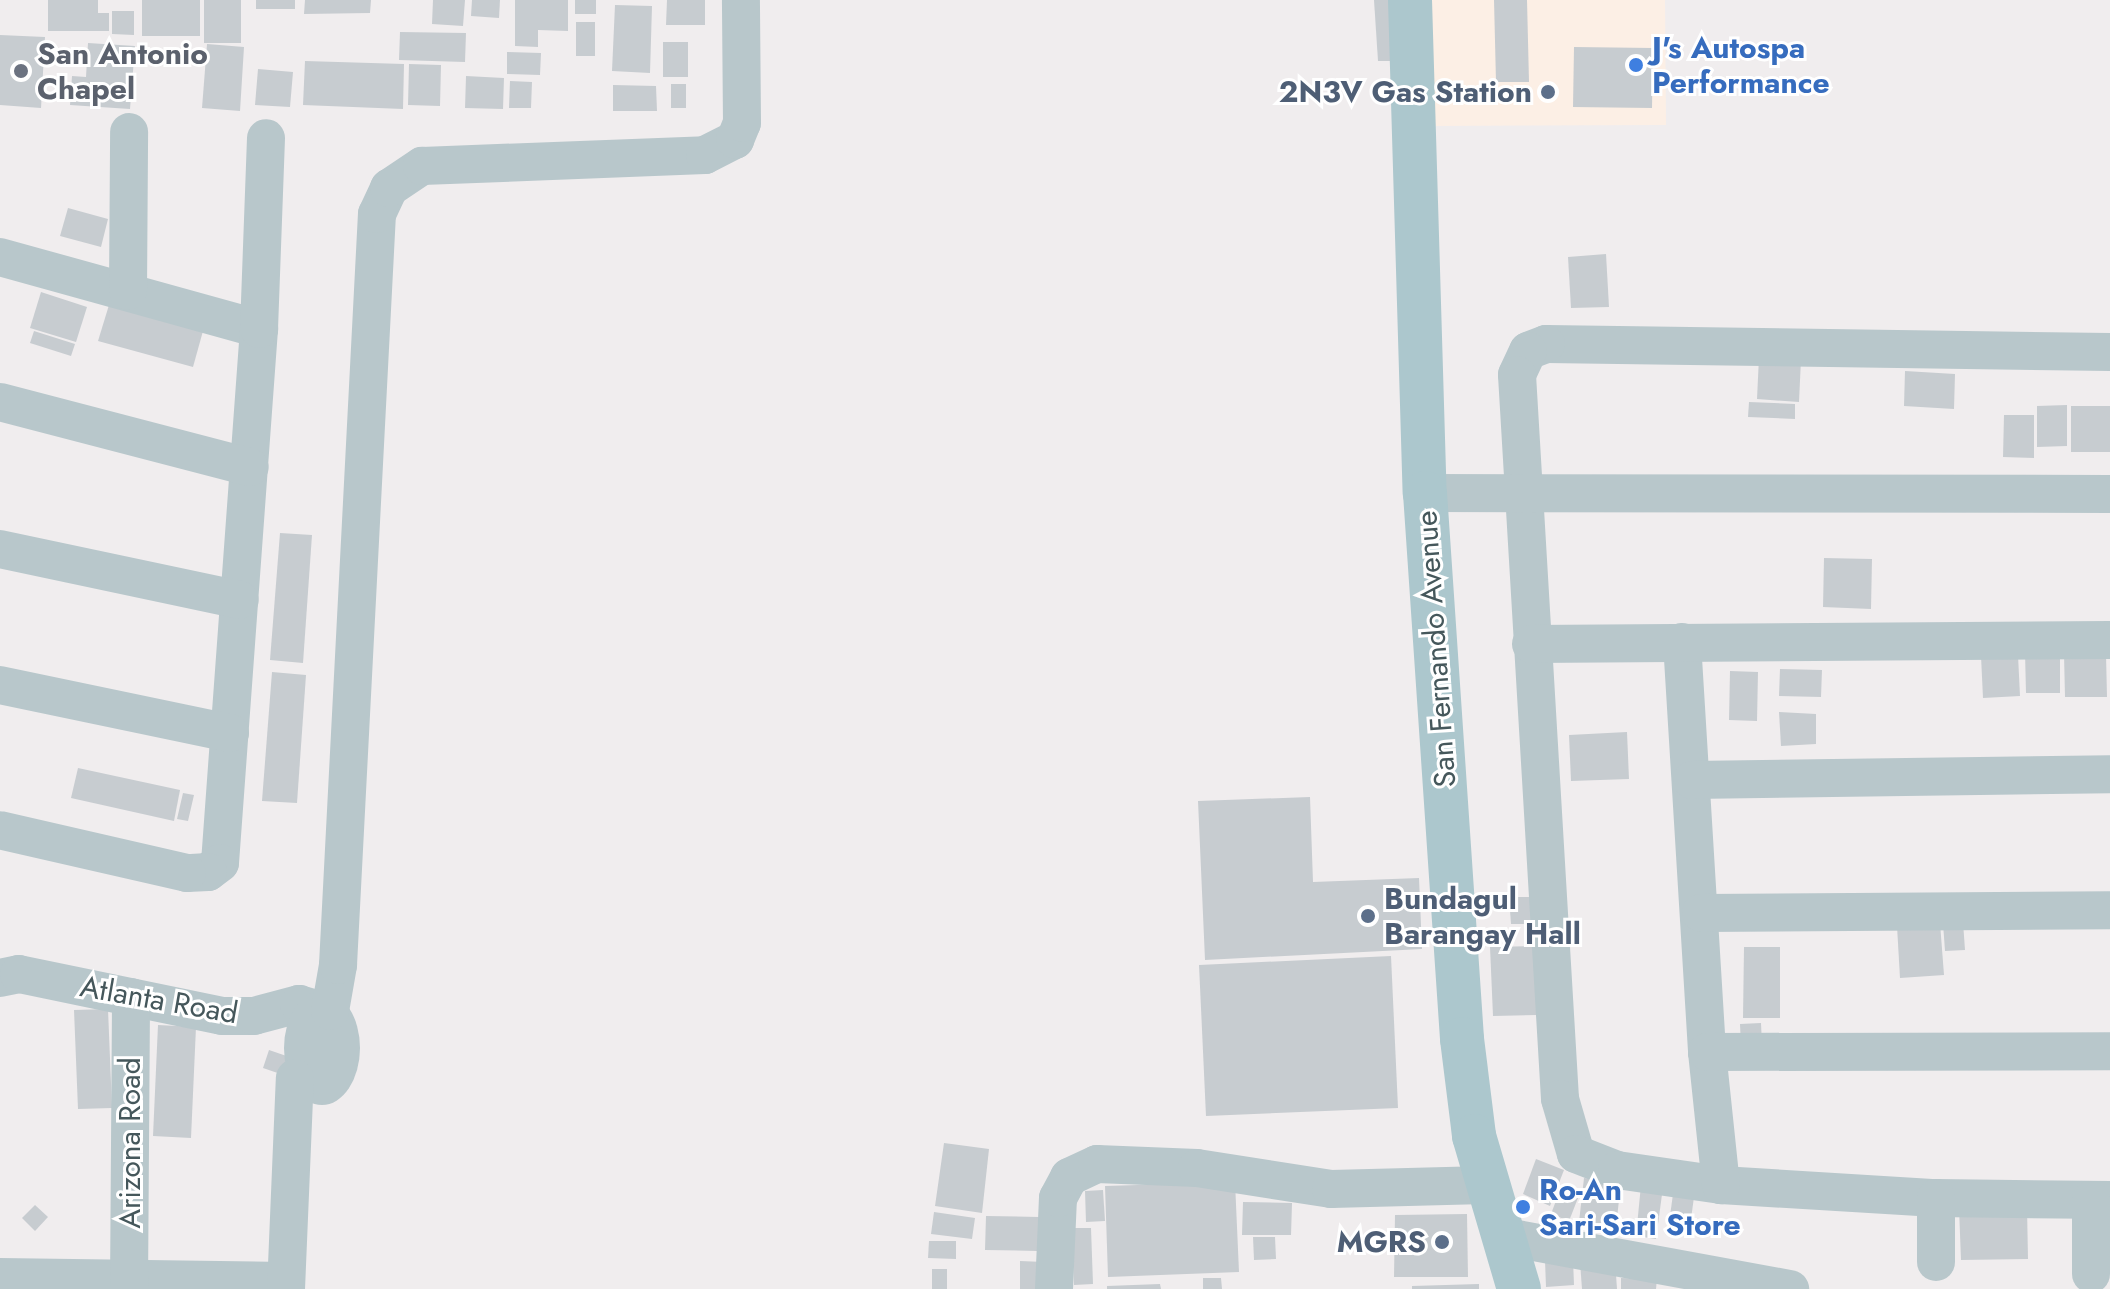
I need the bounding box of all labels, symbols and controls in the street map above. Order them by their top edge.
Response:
place label: J's Autospa Performance [1652,30,1830,100]
place label: San Antonio Chapel [37,36,208,106]
marker: J's Autospa Performance [1627,56,1645,74]
marker: San Antonio Chapel [12,62,30,80]
place label: 2N3V Gas Station [1279,74,1532,110]
marker: 2N3V Gas Station [1539,83,1557,101]
street label: San Fernando Avenue [1408,509,1464,789]
place label: Bundagul Barangay Hall [1384,881,1581,952]
marker: Bundagul Barangay Hall [1359,907,1377,925]
street label: Atlanta Road [77,968,241,1032]
street label: Arizona Road [112,1057,148,1229]
place label: Ro-An Sari-Sari Store [1539,1172,1741,1242]
marker: Ro-An Sari-Sari Store [1514,1198,1532,1216]
place label: MGRS [1337,1224,1426,1260]
marker: MGRS [1433,1233,1451,1251]

